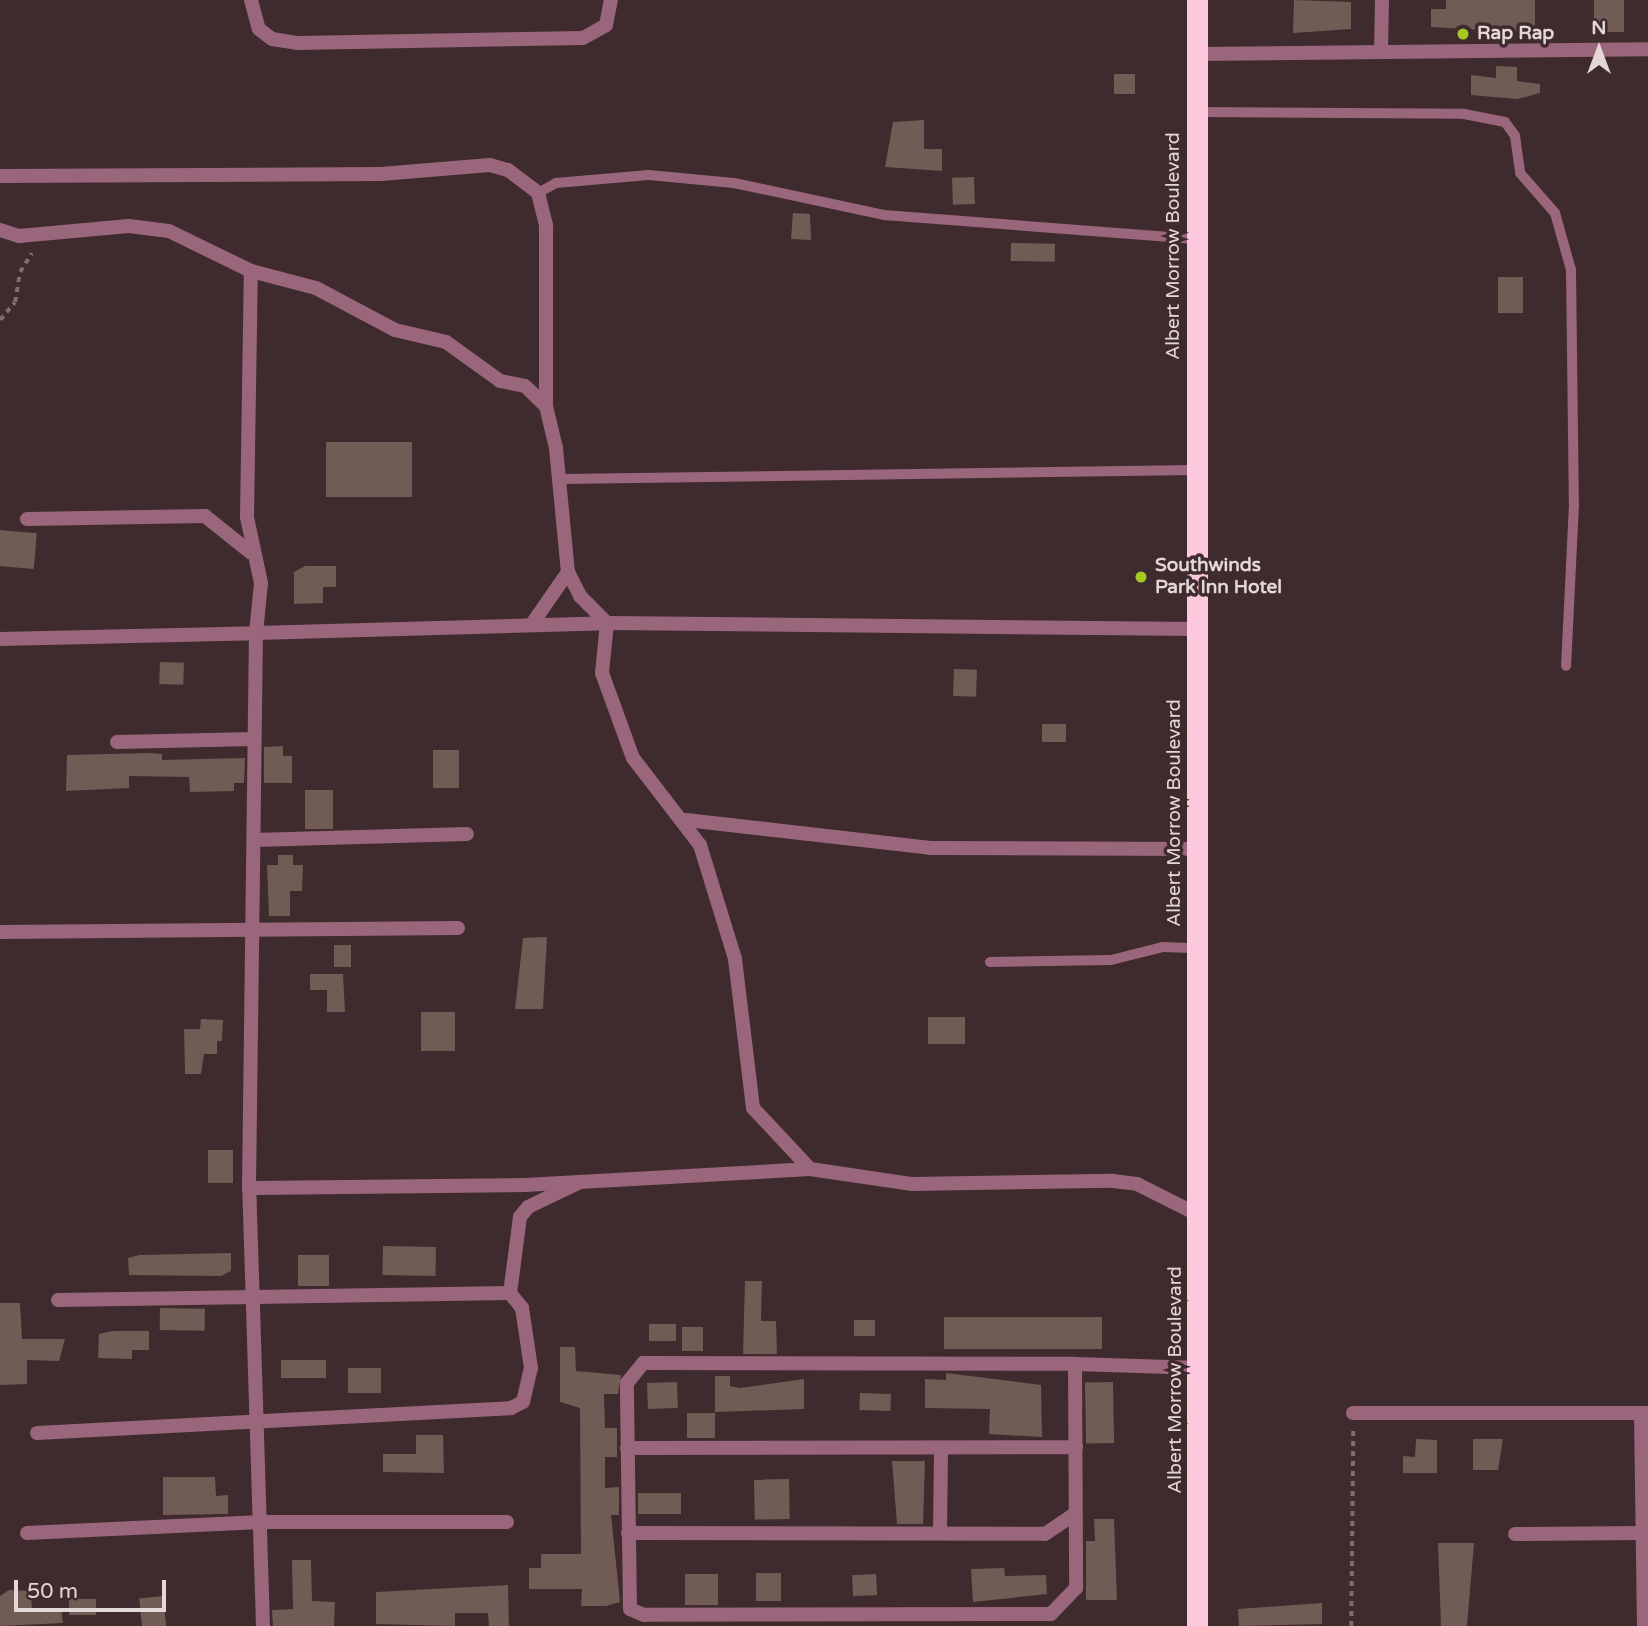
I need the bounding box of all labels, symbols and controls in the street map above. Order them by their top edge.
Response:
north arrow [1564,14,1634,84]
text: N [1591,17,1607,39]
place label: Rap Rap [1477,23,1554,45]
marker: Rap Rap [1455,26,1471,42]
street label: Albert Morrow Boulevard [1163,132,1185,360]
place label: Southwinds Park Inn Hotel [1155,555,1282,599]
marker: Southwinds Park Inn Hotel [1133,569,1149,585]
street label: Albert Morrow Boulevard [1164,699,1186,927]
street label: Albert Morrow Boulevard [1165,1266,1187,1494]
scale bar [18,1566,170,1610]
text: 50 m [27,1579,78,1604]

